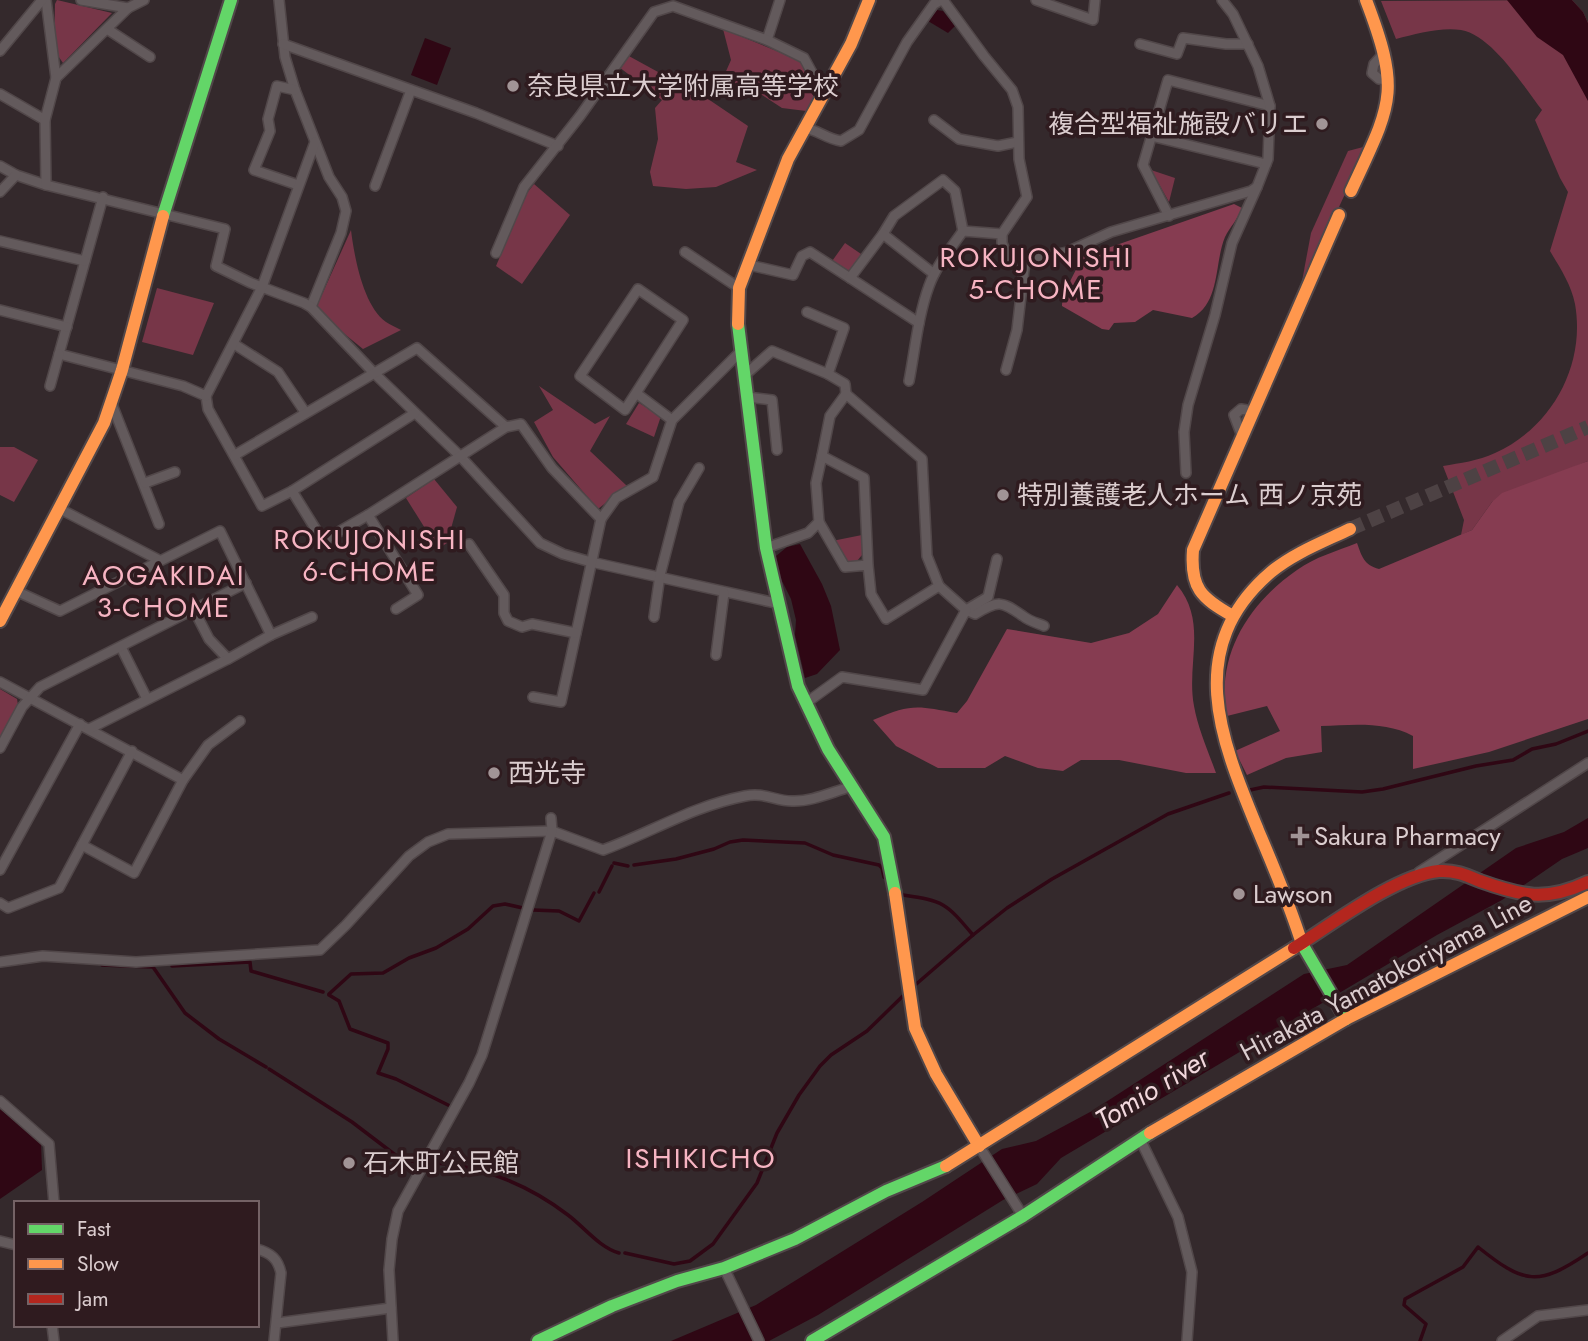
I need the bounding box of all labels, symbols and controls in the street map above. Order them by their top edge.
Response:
place label: 奈良県立大学附属高等学校 [527,67,839,105]
marker: 奈良県立大学附属高等学校 [505,78,521,94]
place label: 複合型福祉施設バリエ [1048,105,1308,143]
marker: 複合型福祉施設バリエ [1314,116,1330,132]
district label: ROKUJONISHI 5-CHOME [940,237,1132,310]
place label: 特別養護老人ホーム 西ノ京苑 [1017,476,1362,514]
marker: 特別養護老人ホーム 西ノ京苑 [995,487,1011,503]
district label: ROKUJONISHI 6-CHOME [274,519,466,592]
district label: AOGAKIDAI 3-CHOME [82,555,246,628]
place label: 西光寺 [508,754,586,792]
marker: 西光寺 [486,765,502,781]
place label: Sakura Pharmacy [1314,817,1501,855]
marker: Sakura Pharmacy [1292,828,1308,844]
place label: Lawson [1253,875,1333,913]
street label: Hirakata Yamatokoriyama Line [1233,884,1539,1070]
marker: Lawson [1231,886,1247,902]
water label: Tomio river [1087,1037,1218,1140]
district label: ISHIKICHO [625,1138,777,1179]
place label: 石木町公民館 [363,1144,519,1182]
marker: 石木町公民館 [341,1155,357,1171]
legend [14,1201,259,1327]
text: Fast [77,1214,110,1244]
text: Slow [77,1249,119,1279]
text: Jam [74,1284,109,1314]

